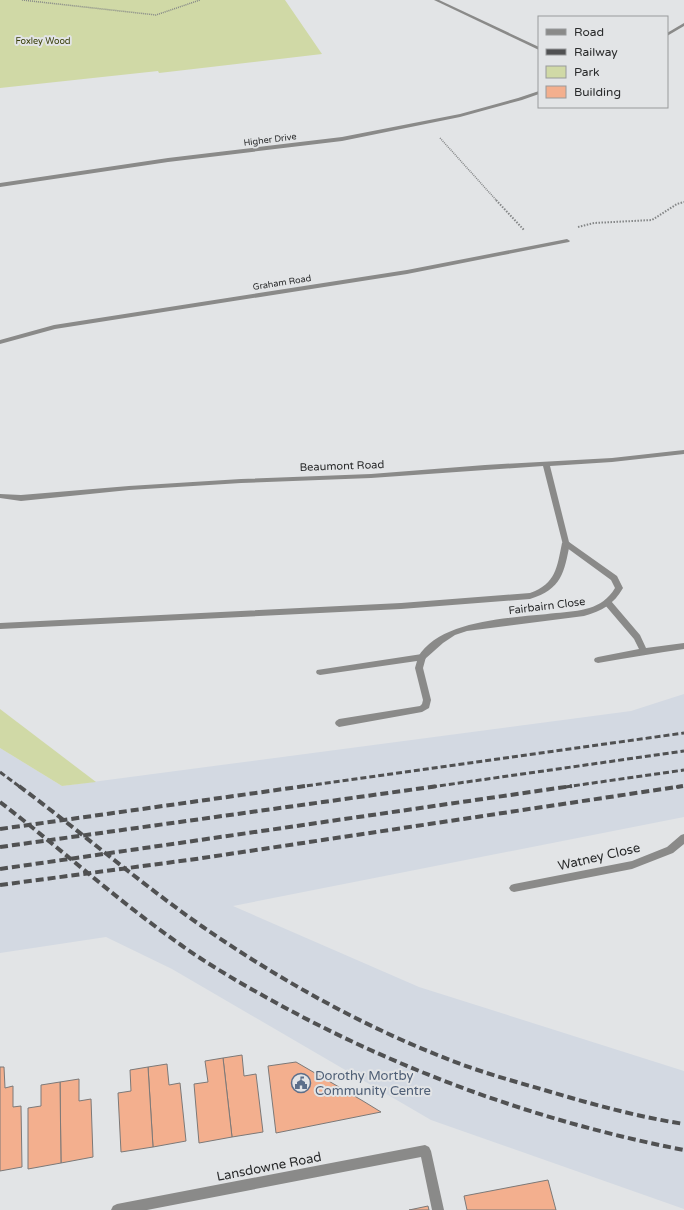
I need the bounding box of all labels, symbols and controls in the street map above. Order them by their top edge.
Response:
legend [538,16,668,108]
text: Road [574,25,604,39]
park label: Foxley Wood [15,36,71,47]
text: Railway [574,45,618,59]
text: Park [574,65,600,79]
text: Building [574,85,621,99]
street label: Higher Drive [243,131,297,149]
street label: Graham Road [252,273,312,293]
street label: Beaumont Road [299,458,385,474]
street label: Fairbairn Close [508,595,586,617]
street label: Watney Close [556,840,642,874]
place label: Dorothy Mortby Community Centre [315,1068,431,1099]
public building icon: Dorothy Mortby Community Centre [290,1072,312,1094]
street label: Lansdowne Road [215,1149,323,1185]

